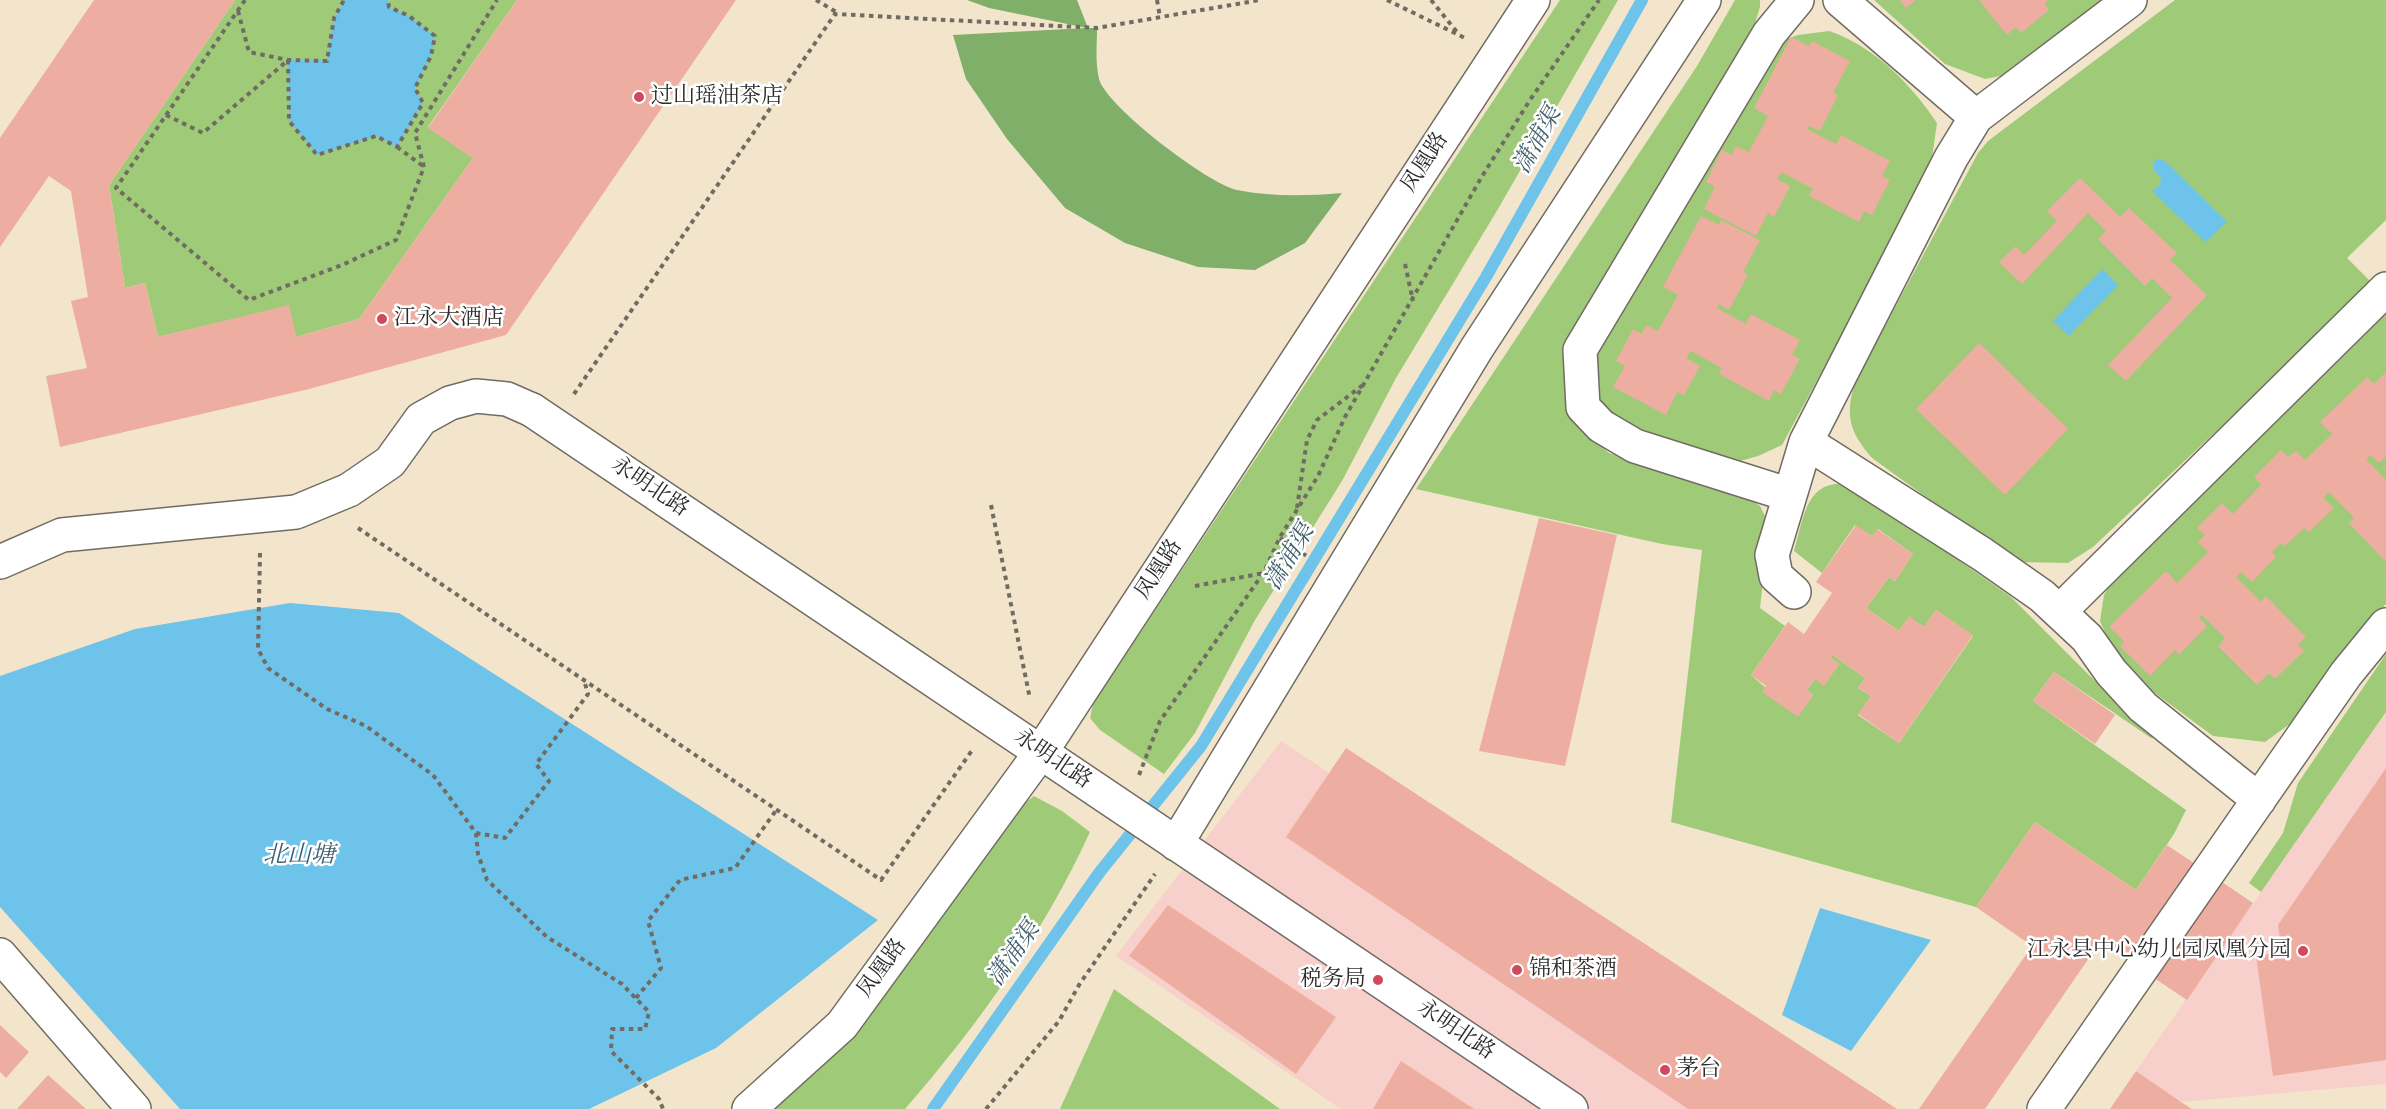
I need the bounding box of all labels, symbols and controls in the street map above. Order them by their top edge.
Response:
place label: 过山瑶油茶店 [651,84,783,110]
marker: 过山瑶油茶店 [632,90,646,104]
water label: 潇浦渠 [1509,103,1569,179]
street label: 凤凰路 [1397,128,1455,198]
place label: 江永大酒店 [394,306,504,332]
marker: 江永大酒店 [375,312,389,326]
street label: 永明北路 [605,452,693,524]
water label: 潇浦渠 [1260,520,1322,596]
street label: 凤凰路 [1131,535,1189,605]
street label: 永明北路 [1008,724,1096,796]
water label: 北山塘 [263,843,335,871]
water label: 潇浦渠 [983,917,1047,993]
street label: 凤凰路 [853,935,913,1003]
place label: 江永县中心幼儿园凤凰分园 [2027,938,2291,964]
marker: 江永县中心幼儿园凤凰分园 [2296,944,2310,958]
place label: 锦和茶酒 [1529,957,1617,983]
marker: 锦和茶酒 [1510,963,1524,977]
place label: 税务局 [1300,967,1366,993]
marker: 税务局 [1371,973,1385,987]
street label: 永明北路 [1411,995,1499,1067]
place label: 茅台 [1677,1057,1721,1083]
marker: 茅台 [1658,1063,1672,1077]

